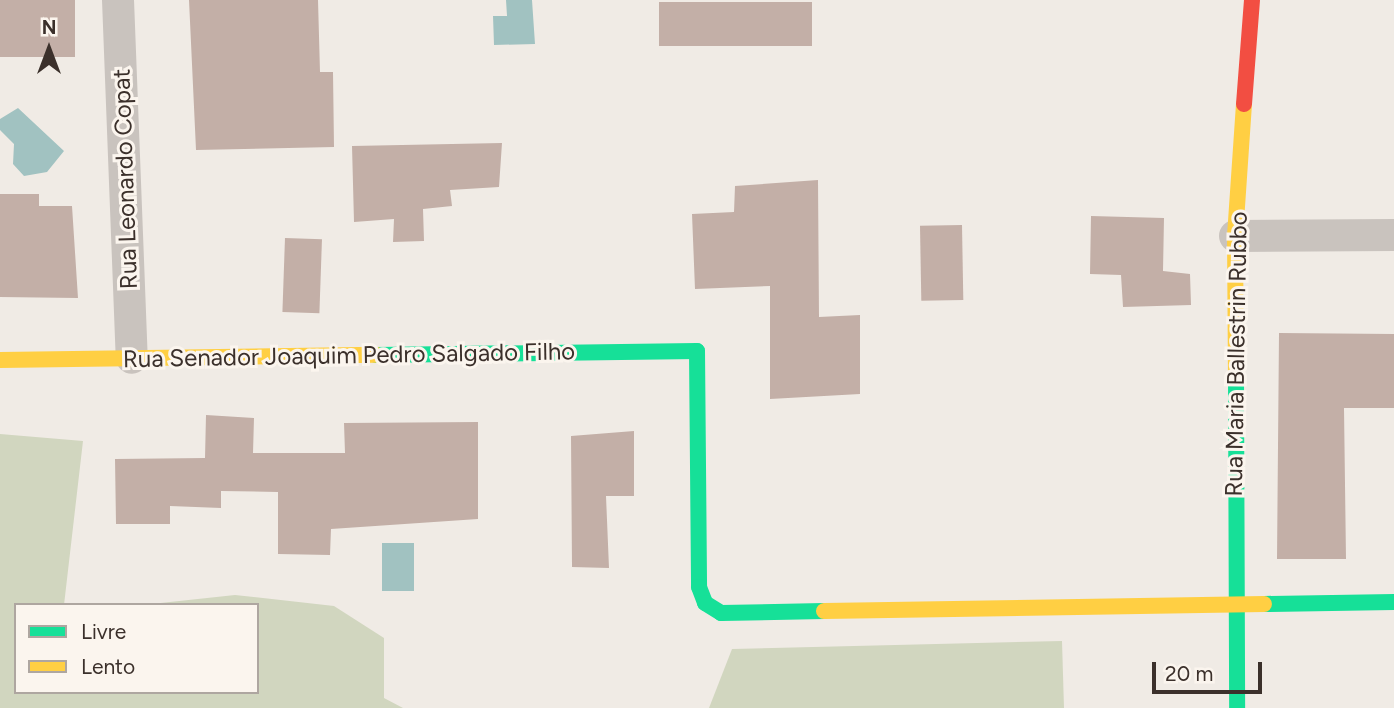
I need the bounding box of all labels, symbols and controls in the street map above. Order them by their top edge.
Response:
north arrow [14,14,84,84]
text: N [42,16,56,39]
street label: Rua Leonardo Copat [107,68,143,290]
street label: Rua Maria Ballestrin Rubbo [1219,211,1253,497]
street label: Rua Senador Joaquim Pedro Salgado Filho [123,337,575,373]
legend [14,603,259,694]
text: Livre [81,619,126,644]
scale bar [1156,648,1266,692]
text: Lento [81,654,135,679]
text: 20 m [1165,661,1213,686]

